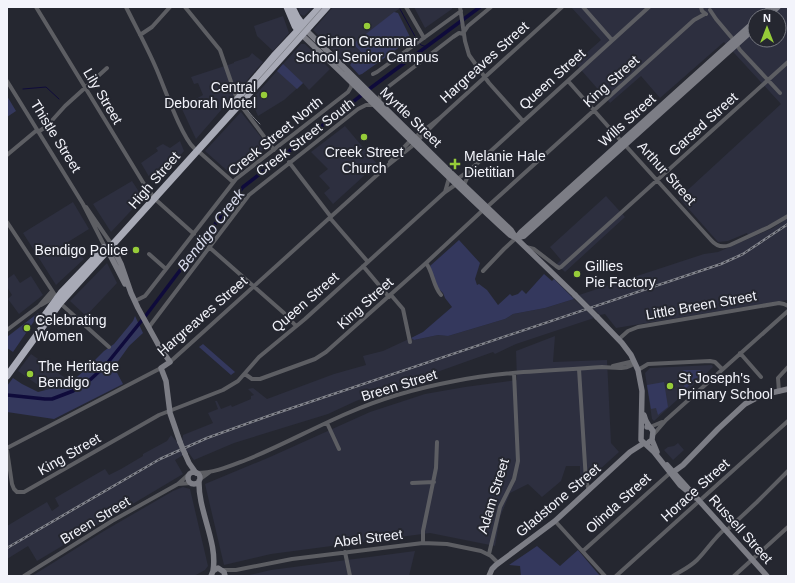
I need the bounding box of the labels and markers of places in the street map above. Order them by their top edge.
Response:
marker: Girton Grammar School Senior Campus [362,21,372,31]
place label: Girton Grammar School Senior Campus [295,33,439,65]
place label: Central Deborah Motel [164,79,256,111]
marker: Central Deborah Motel [259,90,269,100]
marker: Creek Street Church [359,132,369,142]
place label: Creek Street Church [325,144,403,176]
place label: Melanie Hale Dietitian [464,148,546,180]
marker: Melanie Hale Dietitian [449,158,461,170]
place label: Bendigo Police [35,242,128,258]
marker: Bendigo Police [131,245,141,255]
place label: Gillies Pie Factory [585,258,656,290]
marker: Gillies Pie Factory [572,269,582,279]
place label: Celebrating Women [35,312,107,344]
marker: Celebrating Women [22,323,32,333]
place label: The Heritage Bendigo [38,358,119,390]
marker: The Heritage Bendigo [25,369,35,379]
place label: St Joseph's Primary School [678,370,773,402]
marker: St Joseph's Primary School [665,381,675,391]

